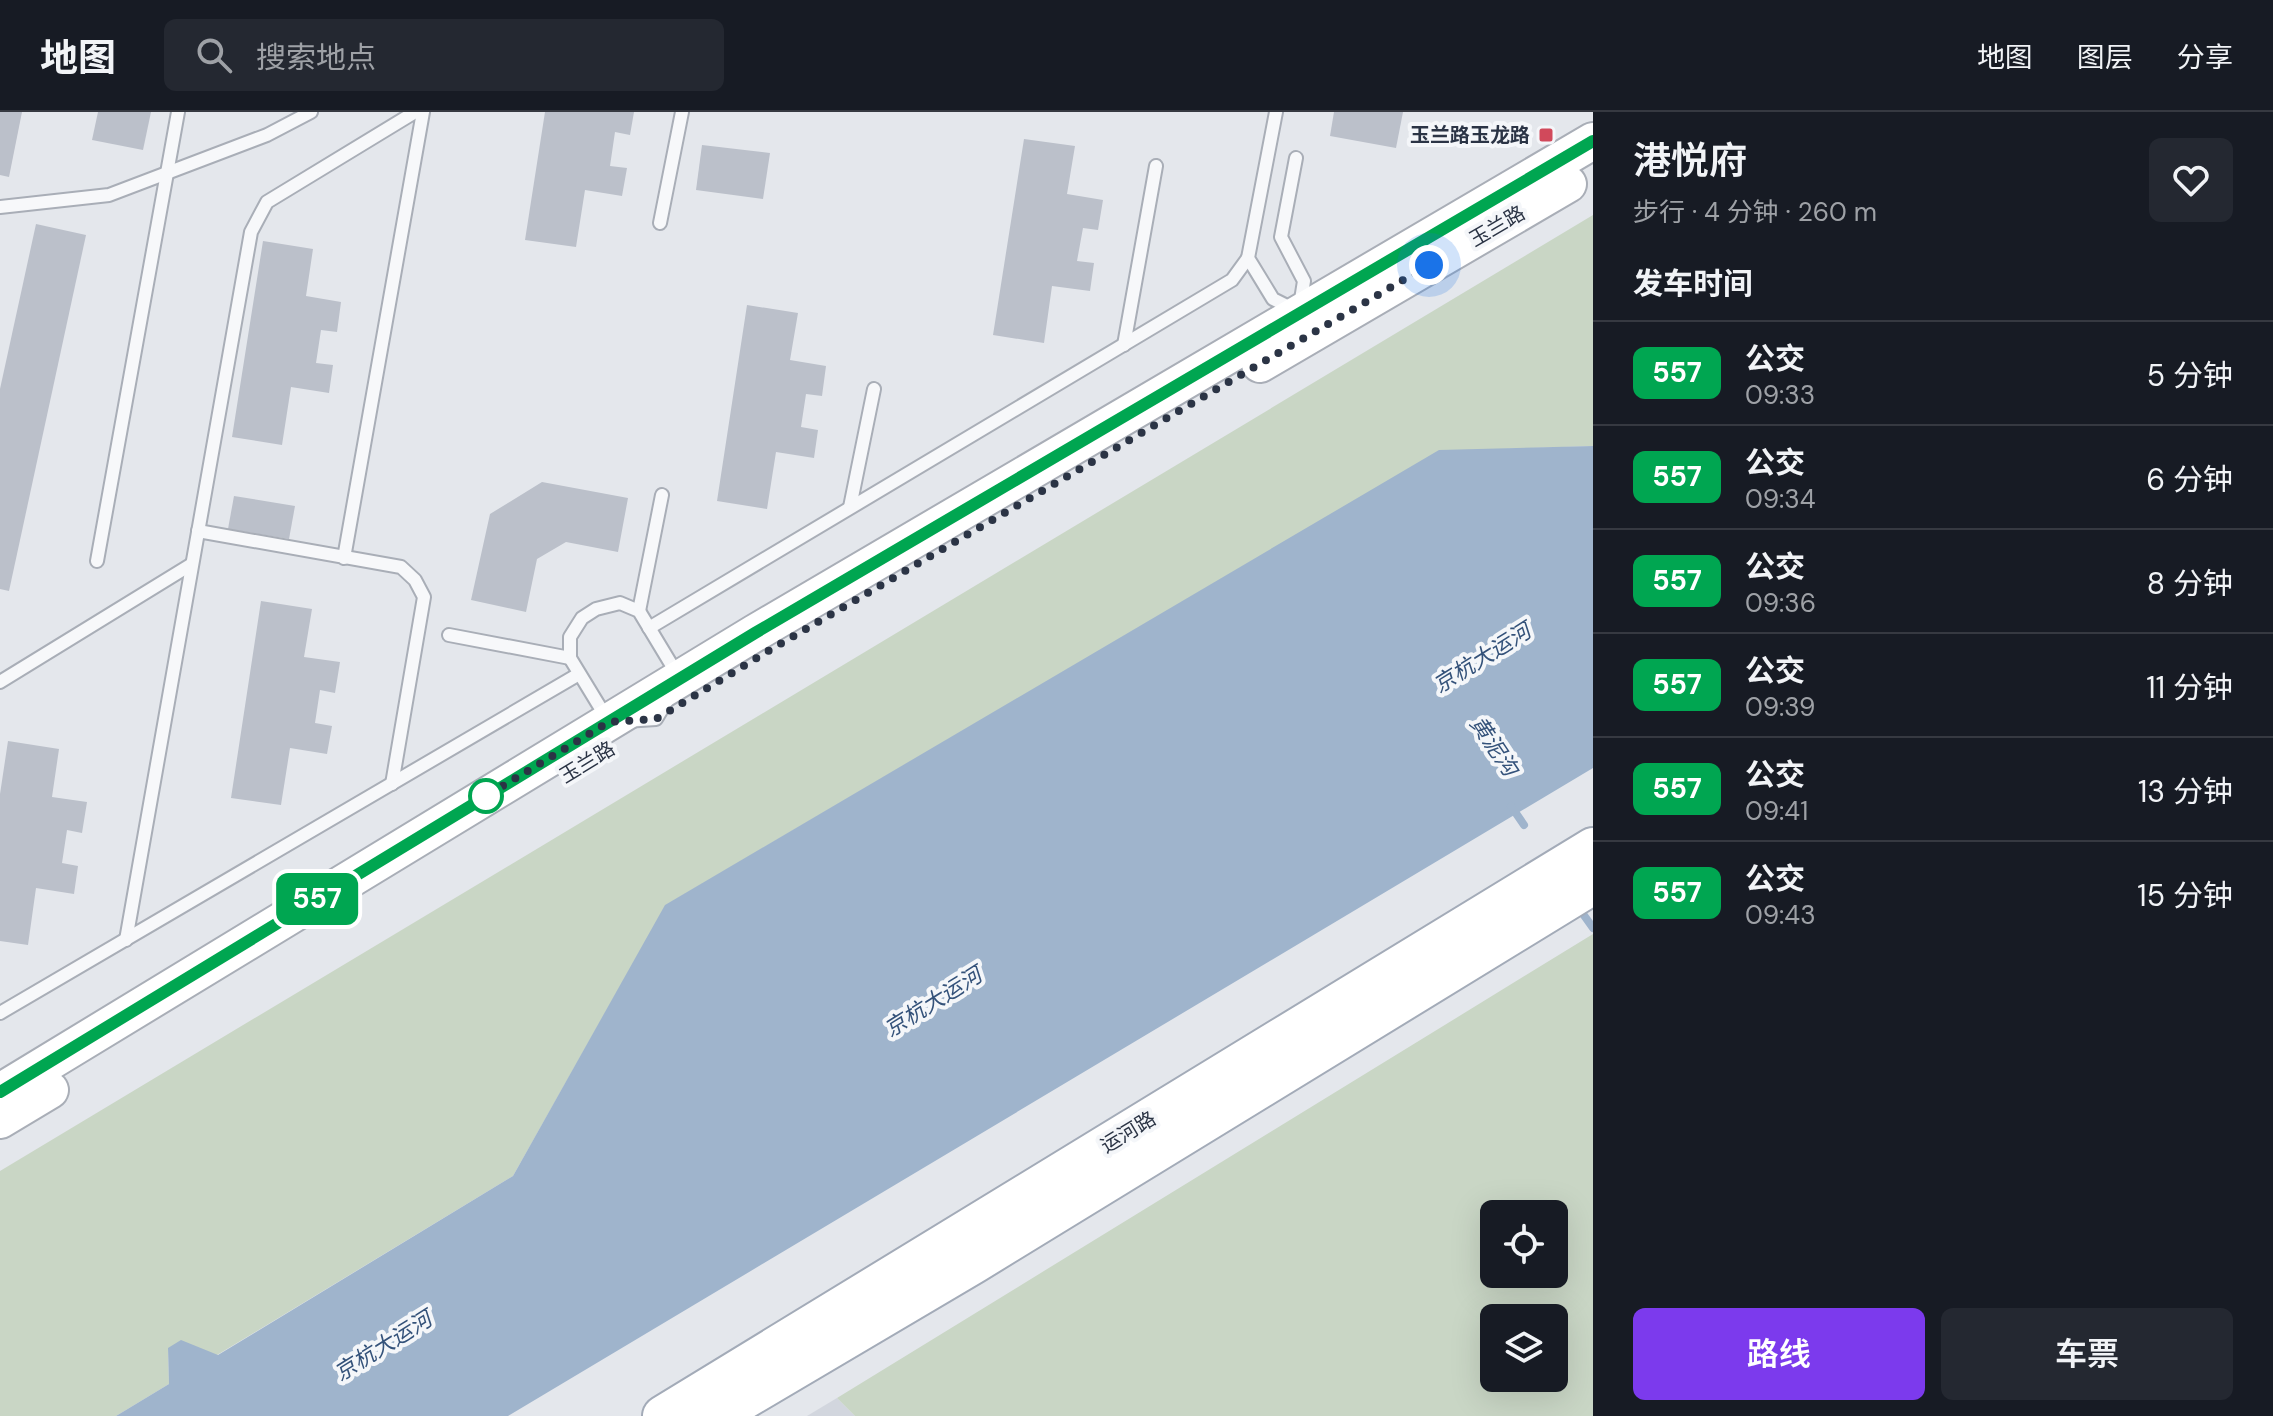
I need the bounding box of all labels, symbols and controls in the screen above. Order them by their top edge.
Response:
search box [164,19,724,91]
text: 地图 [40,33,116,83]
icon: search [192,33,236,77]
text: 搜索地点 [256,38,376,77]
text: 地图 [1977,39,2033,76]
text: 图层 [2077,39,2133,76]
text: 分享 [2177,39,2233,76]
place label: 玉兰路玉龙路 [1410,122,1530,148]
marker: 玉兰路玉龙路 [1537,126,1555,144]
text: 港悦府 [1633,136,1747,186]
button: heart [2149,138,2233,222]
text: 步行 · 4 分钟 · 260 m [1633,195,1877,229]
street label: 玉兰路 [1465,200,1529,252]
your location [1409,245,1449,285]
text: 发车时间 [1633,264,1753,303]
text: 公交 [1745,339,1805,378]
text: 557 [1652,354,1702,391]
text: 5 分钟 [2147,356,2233,395]
text: 09:33 [1745,378,1815,412]
text: 公交 [1745,443,1805,482]
text: 557 [1652,458,1702,495]
text: 6 分钟 [2146,460,2233,499]
text: 09:34 [1745,482,1816,516]
text: 公交 [1745,547,1805,586]
text: 557 [1652,562,1702,599]
text: 8 分钟 [2147,564,2233,603]
text: 09:36 [1745,586,1816,620]
water label: 京杭大运河 [1428,614,1540,699]
text: 公交 [1745,651,1805,690]
text: 557 [1652,666,1702,703]
text: 11 分钟 [2146,668,2233,707]
text: 09:39 [1745,690,1815,724]
water label: 黄泥沟 [1464,711,1526,783]
street label: 玉兰路 [555,735,619,789]
text: 公交 [1745,755,1805,794]
text: 557 [1652,770,1702,807]
text: 13 分钟 [2138,772,2233,811]
unlabelled marker [469,779,503,813]
text: 09:41 [1745,794,1808,828]
text: 公交 [1745,859,1805,898]
line badge: 557 [271,873,363,925]
text: 557 [1652,874,1702,911]
text: 15 分钟 [2137,876,2233,915]
text: 557 [292,880,342,917]
text: 09:43 [1745,898,1816,932]
water label: 京杭大运河 [879,958,991,1043]
street label: 运河路 [1096,1105,1160,1159]
map controls [1480,1200,1568,1392]
button: locate [1480,1200,1568,1288]
water label: 京杭大运河 [329,1302,441,1387]
button: layers [1480,1304,1568,1392]
button: 路线 [1633,1308,1925,1400]
button: 车票 [1941,1308,2233,1400]

